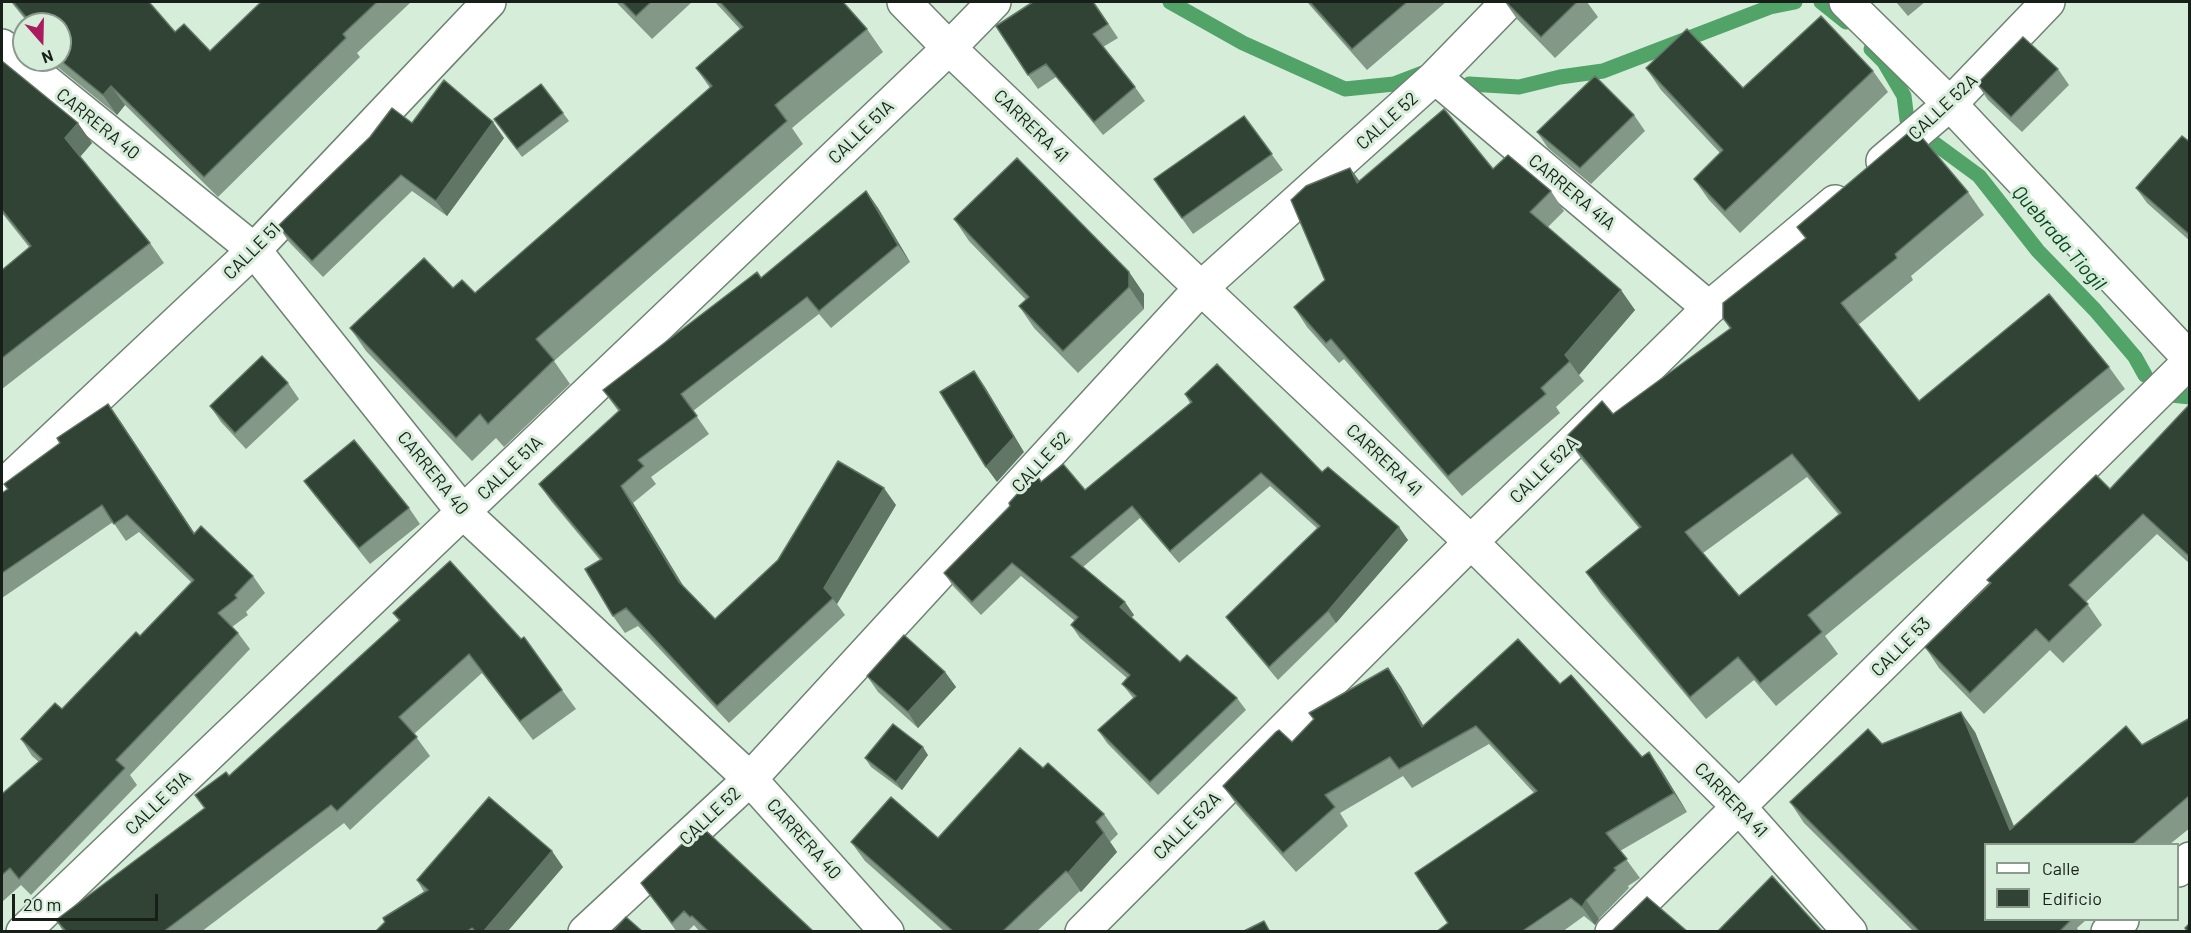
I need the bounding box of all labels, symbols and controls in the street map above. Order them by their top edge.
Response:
north arrow [12,12,72,72]
text: N [39,47,56,68]
street label: CALLE 52A [1904,70,1982,144]
street label: CARRERA 40 [52,84,144,164]
street label: CARRERA 41 [989,85,1073,167]
street label: CALLE 52 [1352,88,1422,154]
street label: CALLE 51A [824,95,898,169]
street label: CARRERA 41A [1524,150,1620,234]
water label: Quebrada Tiogil [2007,181,2111,295]
street label: CALLE 51 [219,218,285,284]
street label: CARRERA 41 [1342,420,1426,500]
street label: CARRERA 40 [393,427,473,519]
street label: CALLE 52 [1007,427,1075,497]
street label: CALLE 51A [473,431,547,505]
street label: CALLE 52A [1505,432,1583,508]
street label: CALLE 53 [1867,613,1935,681]
street label: CARRERA 41 [1690,758,1772,842]
street label: CALLE 51A [121,766,195,840]
street label: CALLE 52 [675,782,745,850]
street label: CALLE 52A [1149,788,1225,864]
street label: CARRERA 40 [762,794,846,884]
legend [1984,843,2179,921]
text: Calle [2042,857,2080,879]
scale bar [15,882,160,920]
text: Edificio [2042,887,2102,909]
text: 20 m [23,893,61,915]

